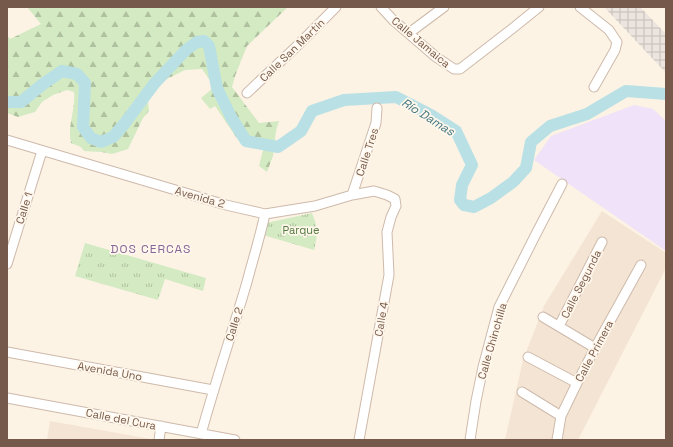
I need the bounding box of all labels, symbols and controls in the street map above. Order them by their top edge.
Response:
street label: Calle Jamaica [389,13,454,71]
street label: Calle San Martín [256,15,328,85]
water label: Río Damas [399,94,458,140]
street label: Calle Tres [353,126,381,178]
street label: Avenida 2 [173,183,227,211]
street label: Calle 1 [13,190,35,226]
park label: Parque [282,223,320,237]
district label: DOS CERCAS [111,241,191,257]
street label: Calle Segunda [558,247,605,321]
street label: Calle 4 [371,300,391,337]
street label: Calle Chinchilla [474,300,510,381]
street label: Calle 2 [222,305,246,343]
street label: Calle Primera [572,317,616,384]
street label: Avenida Uno [77,358,144,384]
street label: Calle del Cura [85,405,158,433]

